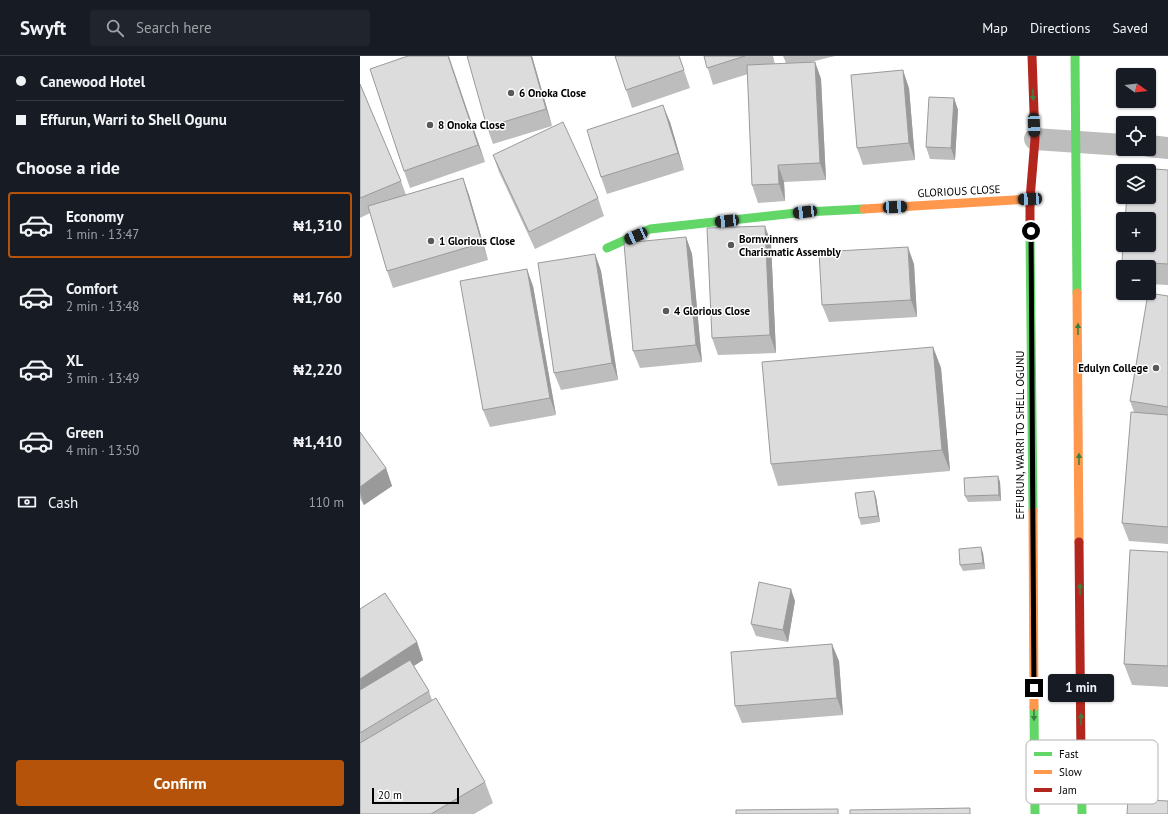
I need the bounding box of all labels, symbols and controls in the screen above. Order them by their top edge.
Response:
search box [90,10,370,46]
text: Swyft [20,16,66,40]
icon: search [104,17,126,39]
text: Search here [136,18,212,37]
text: Map [982,19,1008,37]
text: Directions [1030,19,1090,37]
text: Saved [1112,19,1148,37]
north arrow [1116,68,1156,108]
map controls [1116,68,1156,300]
text: Canewood Hotel [40,72,145,91]
place label: 6 Onoka Close [519,86,587,100]
marker: 6 Onoka Close [506,88,516,98]
one-way arrow [1030,89,1037,101]
text: Effurun, Warri to Shell Ogunu [40,110,227,129]
car [1028,113,1040,137]
button: locate [1116,116,1156,156]
place label: 8 Onoka Close [438,118,506,132]
marker: 8 Onoka Close [425,120,435,130]
text: Choose a ride [16,156,120,179]
button: layers [1116,164,1156,204]
street label: GLORIOUS CLOSE [917,182,1001,200]
car [1018,192,1042,206]
car [883,200,907,214]
car [792,205,818,219]
icon: car [18,207,54,243]
text: Economy [66,207,124,226]
button: + [1116,212,1156,252]
car [714,214,740,228]
text: ₦1,310 [293,216,342,235]
route start [1022,222,1040,240]
text: 1 min · 13:47 [66,226,139,243]
car [623,226,649,246]
place label: Bornwinners Charismatic Assembly [739,232,842,259]
place label: 1 Glorious Close [439,234,516,248]
marker: 1 Glorious Close [426,236,436,246]
marker: Bornwinners Charismatic Assembly [726,240,736,250]
button: − [1116,260,1156,300]
icon: car [18,279,54,315]
text: Comfort [66,279,118,298]
text: ₦1,760 [293,288,342,307]
text: 2 min · 13:48 [66,298,139,315]
place label: 4 Glorious Close [674,304,751,318]
marker: 4 Glorious Close [661,306,671,316]
one-way arrow [1075,322,1081,335]
street label: EFFURUN, WARRI TO SHELL OGUNU [1013,350,1027,520]
icon: car [18,351,54,387]
text: XL [66,351,83,370]
text: ₦2,220 [293,360,342,379]
place label: Edulyn College [1078,361,1148,375]
marker: Edulyn College [1151,363,1161,373]
text: 3 min · 13:49 [66,370,139,387]
icon: car [18,423,54,459]
text: Green [66,423,104,442]
text: ₦1,410 [293,432,342,451]
text: 4 min · 13:50 [66,442,139,459]
one-way arrow [1076,452,1082,465]
icon: cash [16,491,38,513]
text: Cash [48,493,78,512]
text: 110 m [309,494,344,511]
one-way arrow [1077,582,1083,595]
callout: 1 min [1048,674,1114,702]
route end [1025,679,1043,697]
text: 1 min [1065,679,1097,696]
one-way arrow [1031,709,1037,722]
one-way arrow [1078,712,1084,725]
legend [1026,740,1158,804]
text: Fast [1059,747,1079,761]
button: Confirm [16,760,344,806]
text: Slow [1059,765,1082,779]
text: Jam [1058,783,1077,797]
scale bar [372,786,459,805]
text: 20 m [378,788,402,802]

